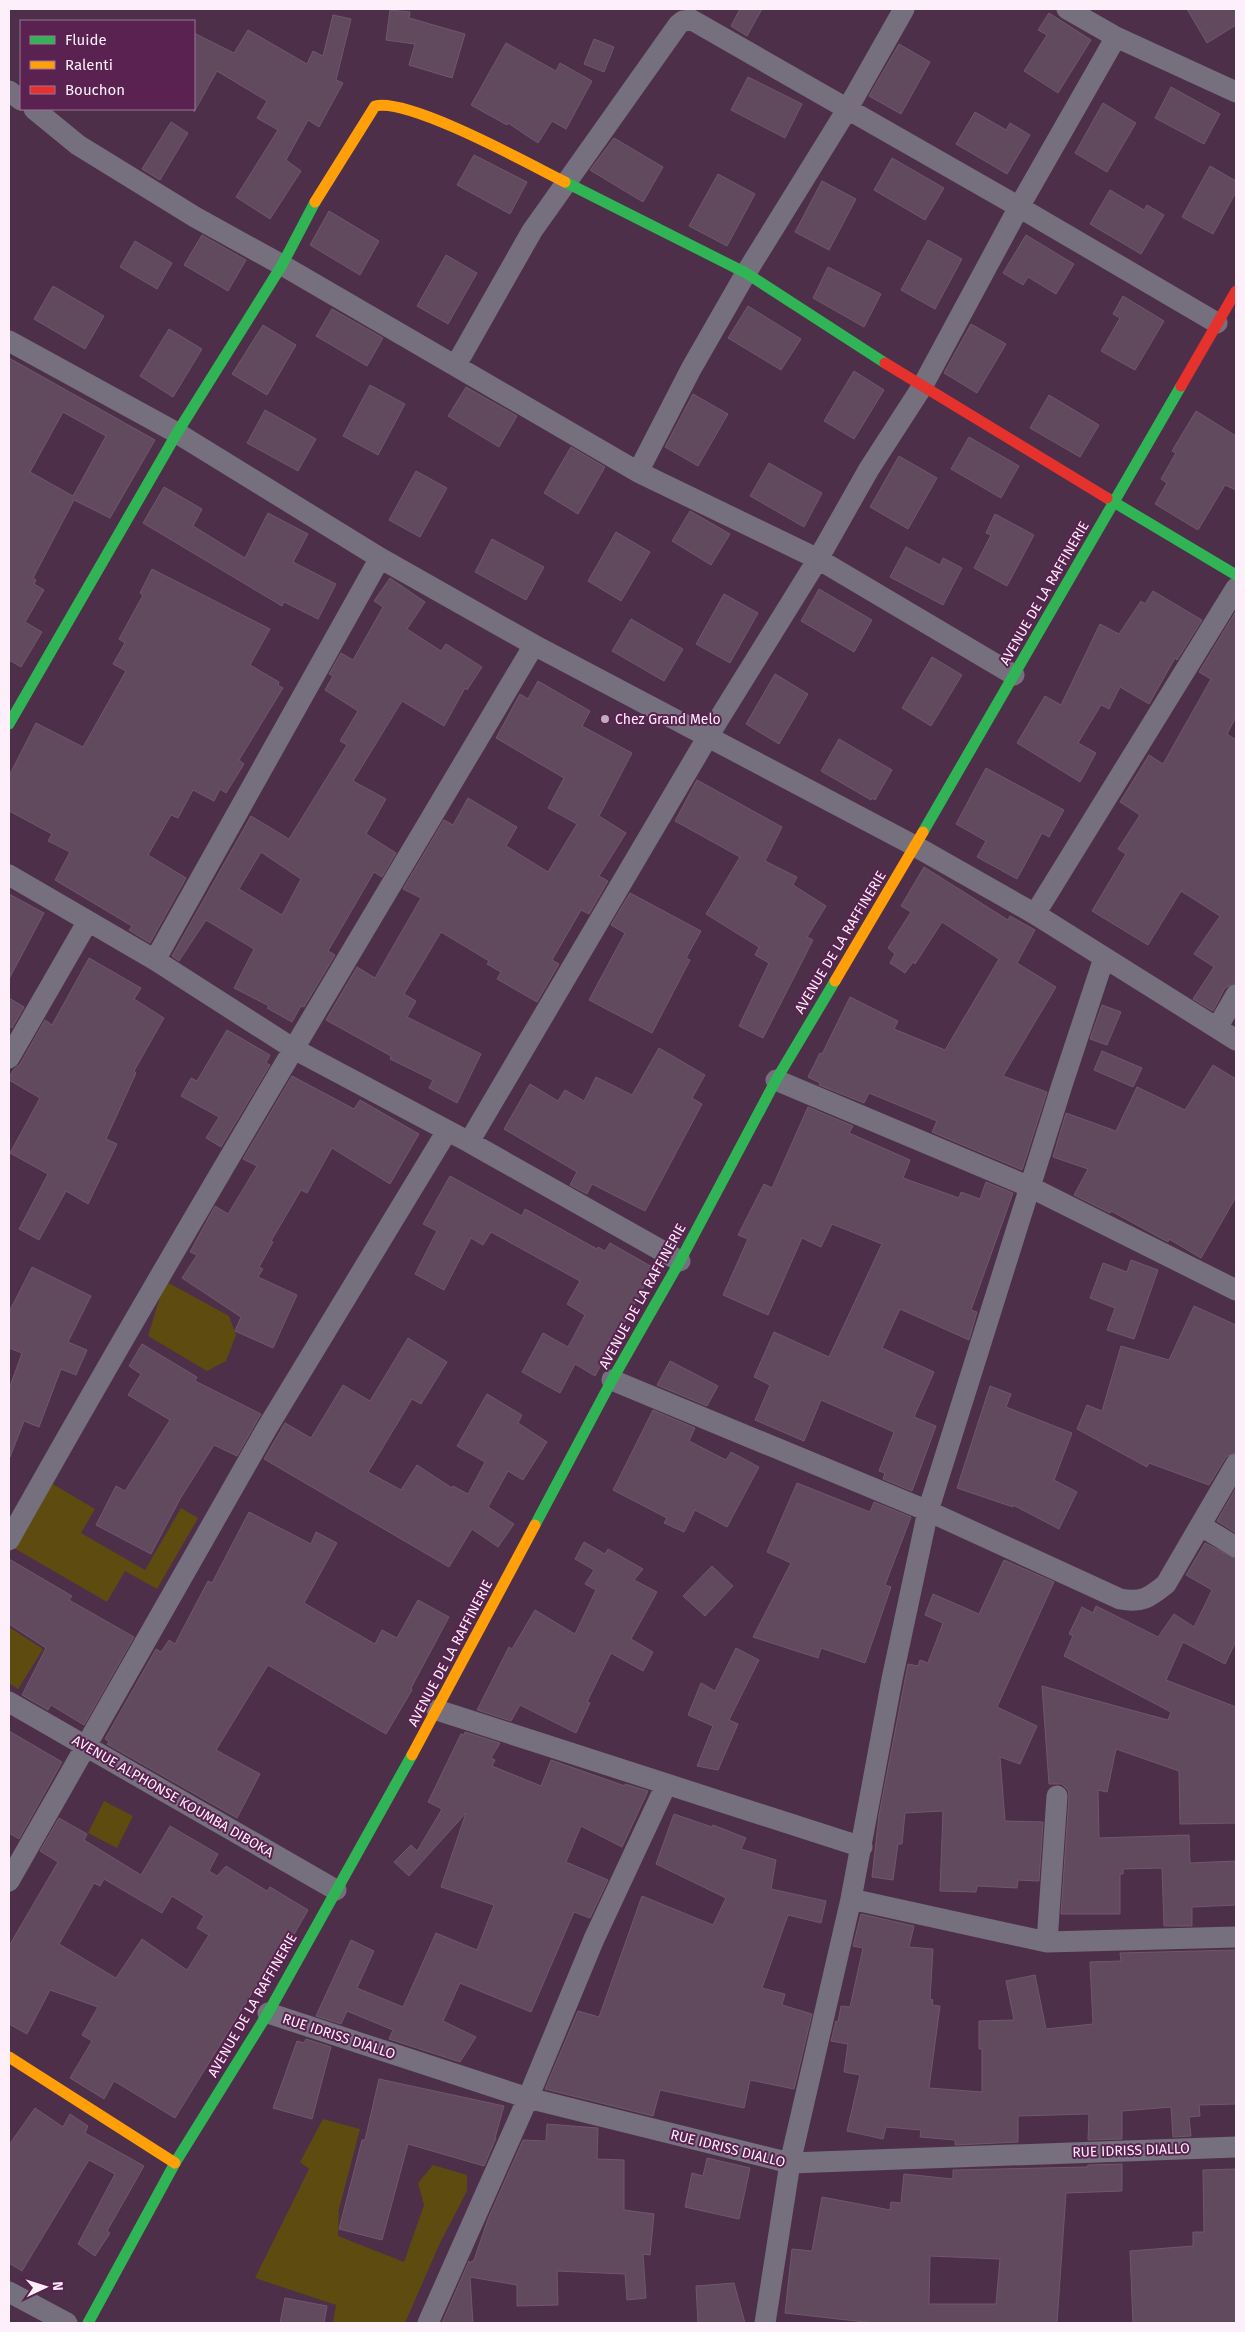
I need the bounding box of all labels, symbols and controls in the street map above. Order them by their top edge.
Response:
legend [20,20,195,110]
text: Fluide [65,31,107,49]
text: Ralenti [65,56,113,74]
text: Bouchon [65,81,125,99]
street label: AVENUE DE LA RAFFINERIE [996,518,1093,668]
place label: Chez Grand Melo [615,711,721,728]
marker: Chez Grand Melo [599,713,611,725]
street label: AVENUE DE LA RAFFINERIE [791,868,890,1017]
street label: AVENUE DE LA RAFFINERIE [595,1221,690,1372]
street label: AVENUE DE LA RAFFINERIE [405,1577,496,1729]
street label: AVENUE ALPHONSE KOUMBA DIBOKA [69,1732,276,1861]
street label: AVENUE DE LA RAFFINERIE [204,1930,301,2080]
street label: RUE IDRISS DIALLO [280,2010,397,2063]
street label: RUE IDRISS DIALLO [669,2126,787,2171]
street label: RUE IDRISS DIALLO [1072,2140,1190,2161]
north arrow [20,2262,70,2312]
text: N [49,2281,66,2291]

